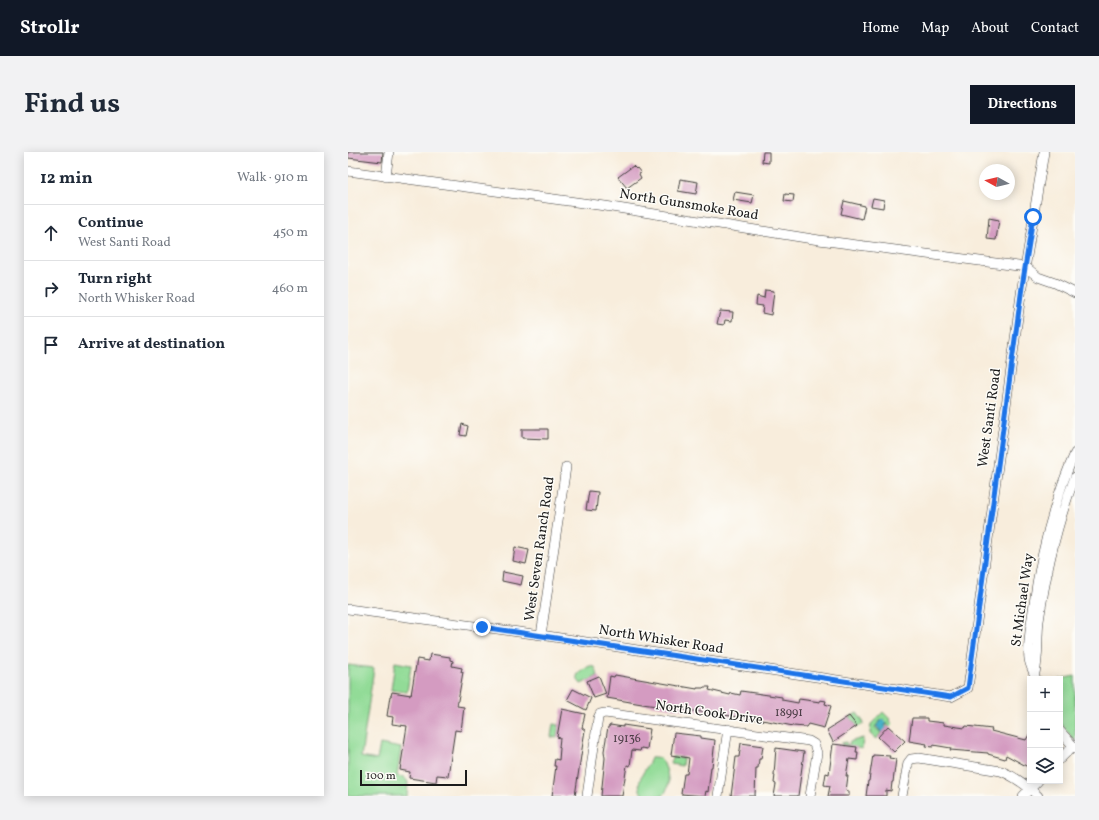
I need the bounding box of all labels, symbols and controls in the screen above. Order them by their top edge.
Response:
text: Strollr [20,15,80,41]
text: Home [862,19,899,38]
text: Map [921,19,949,38]
text: About [971,19,1009,38]
text: Contact [1031,19,1079,38]
text: Find us [24,85,120,124]
button: Directions [970,85,1075,124]
north arrow [979,164,1015,200]
text: 12 min [40,167,93,190]
text: Walk · 910 m [237,169,308,187]
street label: North Gunsmoke Road [618,185,760,225]
route start [1024,208,1042,226]
text: Continue [78,213,143,234]
icon: ahead [40,222,62,244]
text: 450 m [273,224,308,242]
text: West Santi Road [78,234,171,252]
text: Turn right [78,269,152,290]
icon: right [40,278,62,300]
text: 460 m [272,280,308,298]
text: North Whisker Road [78,290,195,308]
icon: arrive [40,334,62,356]
text: Arrive at destination [78,334,225,355]
street label: West Santi Road [974,367,1006,469]
street label: West Seven Ranch Road [520,475,560,623]
street label: St Michael Way [1007,552,1039,648]
route end [473,618,491,636]
street label: North Whisker Road [597,621,725,659]
map controls [1027,676,1063,784]
button: + [1027,676,1063,712]
street label: North Cook Drive [654,696,764,730]
house number: 18991 [775,705,803,721]
button: − [1027,712,1063,748]
house number: 19136 [613,731,641,747]
button: layers [1027,748,1063,784]
scale bar [360,768,467,787]
text: 100 m [366,769,396,784]

